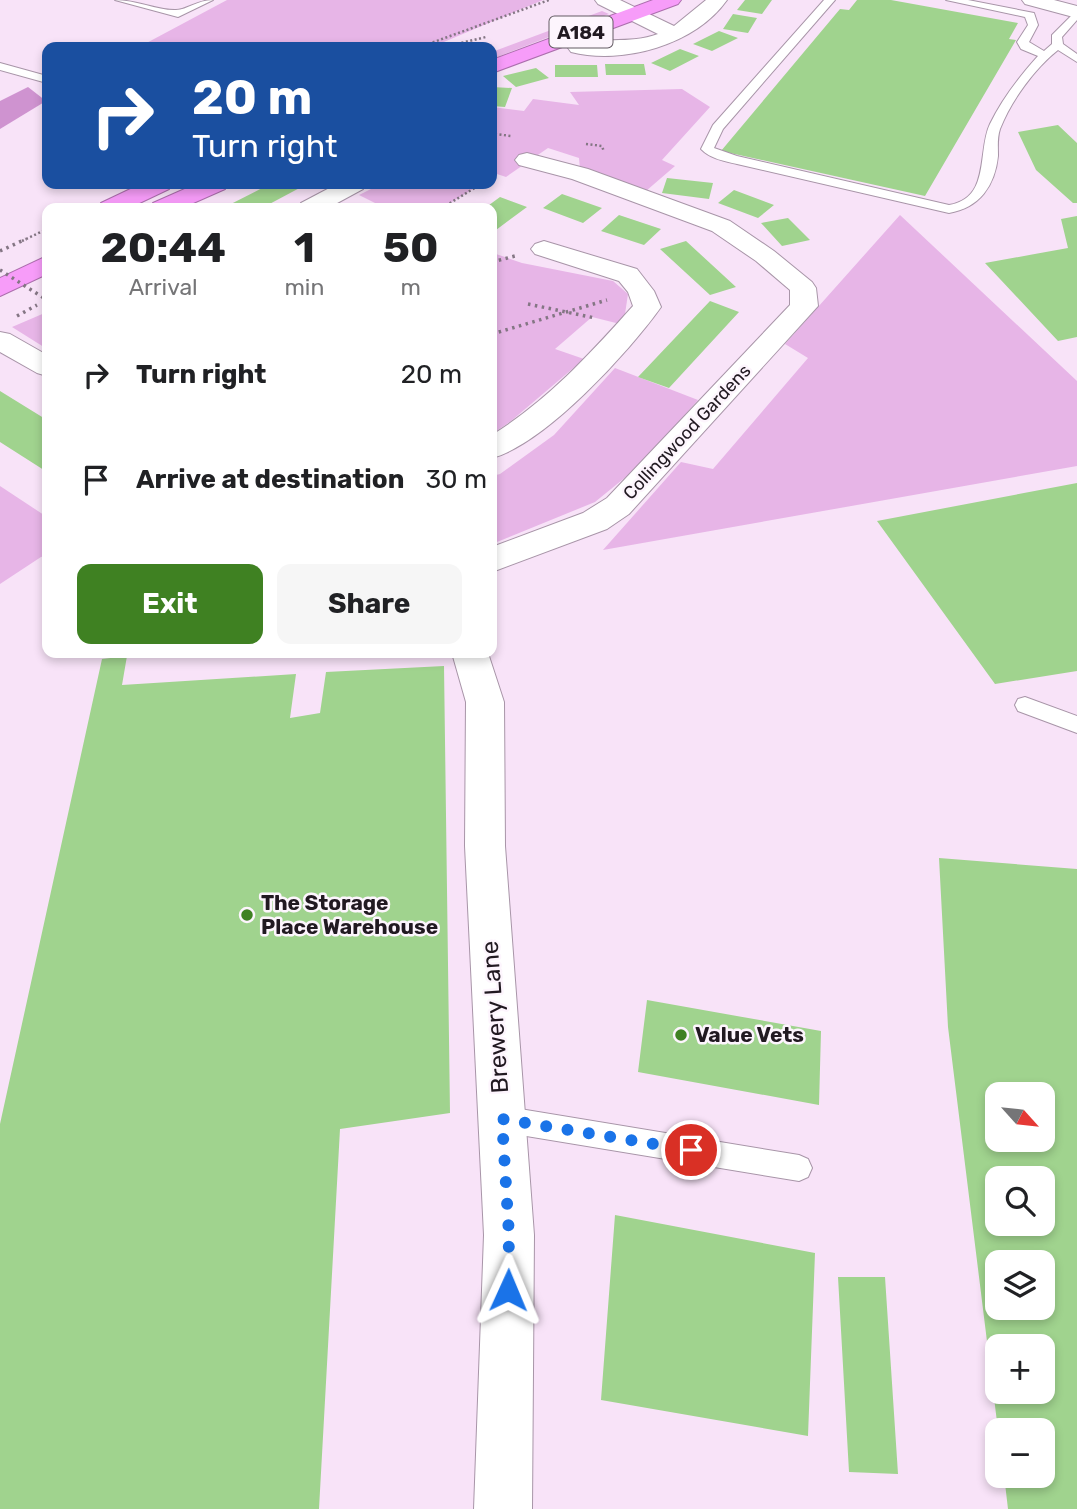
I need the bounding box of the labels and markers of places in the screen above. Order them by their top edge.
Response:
place label: The Storage Place Warehouse [261,890,438,939]
marker: The Storage Place Warehouse [239,907,255,923]
place label: Value Vets [695,1022,804,1047]
marker: Value Vets [673,1027,689,1043]
pin [661,1120,721,1180]

